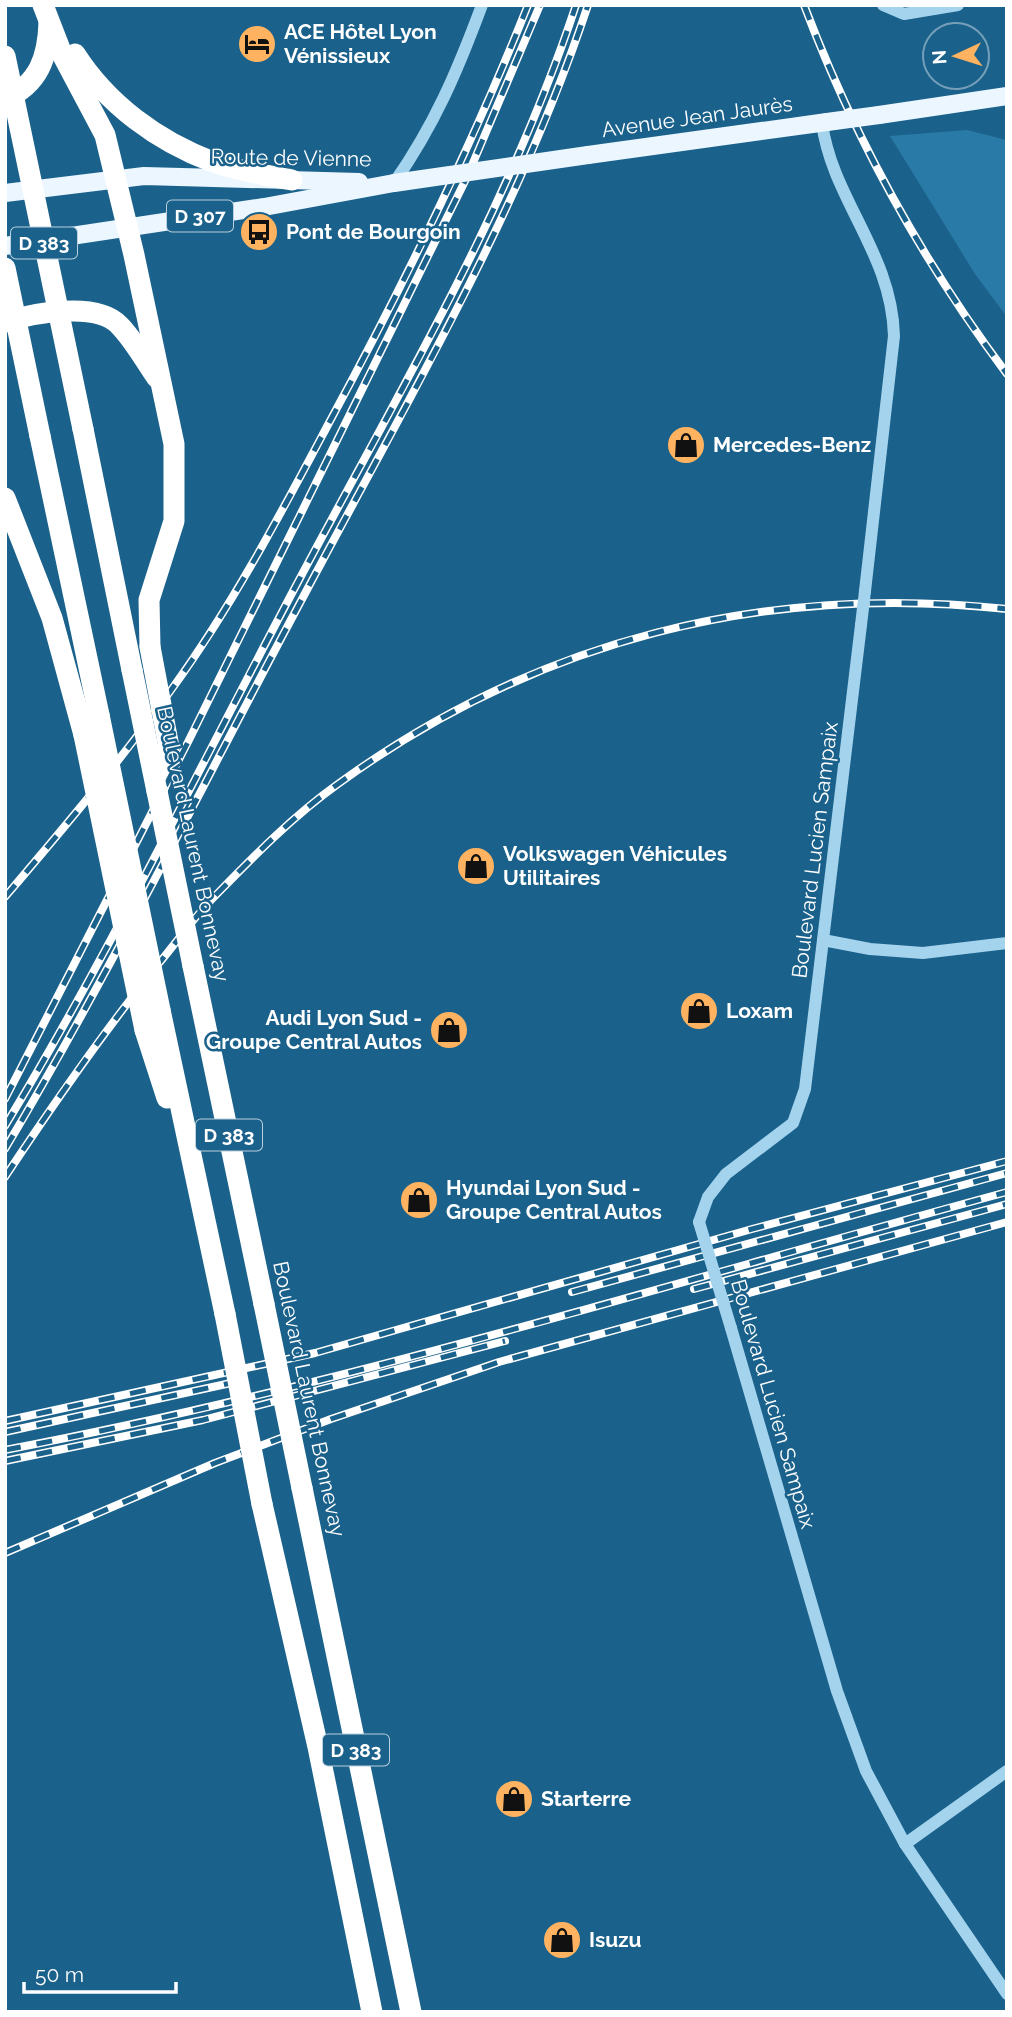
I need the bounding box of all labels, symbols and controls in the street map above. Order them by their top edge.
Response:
place label: ACE Hôtel Lyon Vénissieux [284,19,437,68]
north arrow [921,21,991,91]
hotel icon: ACE Hôtel Lyon Vénissieux [236,23,278,65]
text: N [928,49,951,65]
street label: Avenue Jean Jaurès [600,91,794,142]
street label: Route de Vienne [210,144,372,171]
road number: D 307 [167,200,233,232]
bus stop icon: Pont de Bourgoin [238,211,280,253]
place label: Pont de Bourgoin [286,219,461,244]
road number: D 383 [11,228,77,258]
shop icon: Mercedes-Benz [665,424,707,466]
place label: Mercedes-Benz [713,432,871,457]
street label: Boulevard Laurent Bonnevay [152,704,235,984]
street label: Boulevard Lucien Sampaix [786,720,843,980]
place label: Volkswagen Véhicules Utilitaires [503,841,727,890]
shop icon: Volkswagen Véhicules Utilitaires [455,845,497,887]
shop icon: Loxam [678,990,720,1032]
place label: Loxam [726,998,793,1023]
place label: Audi Lyon Sud - Groupe Central Autos [206,1005,422,1054]
shop icon: Audi Lyon Sud - Groupe Central Autos [428,1009,470,1051]
road number: D 383 [196,1120,262,1150]
place label: Hyundai Lyon Sud - Groupe Central Autos [446,1175,662,1224]
shop icon: Hyundai Lyon Sud - Groupe Central Autos [398,1179,440,1221]
street label: Boulevard Laurent Bonnevay [268,1259,351,1539]
street label: Boulevard Lucien Sampaix [726,1276,821,1532]
road number: D 383 [323,1734,389,1766]
shop icon: Starterre [493,1778,535,1820]
place label: Starterre [541,1786,631,1811]
shop icon: Isuzu [541,1919,583,1961]
place label: Isuzu [589,1927,642,1952]
scale bar [24,1951,177,1995]
text: 50 m [35,1962,84,1987]

